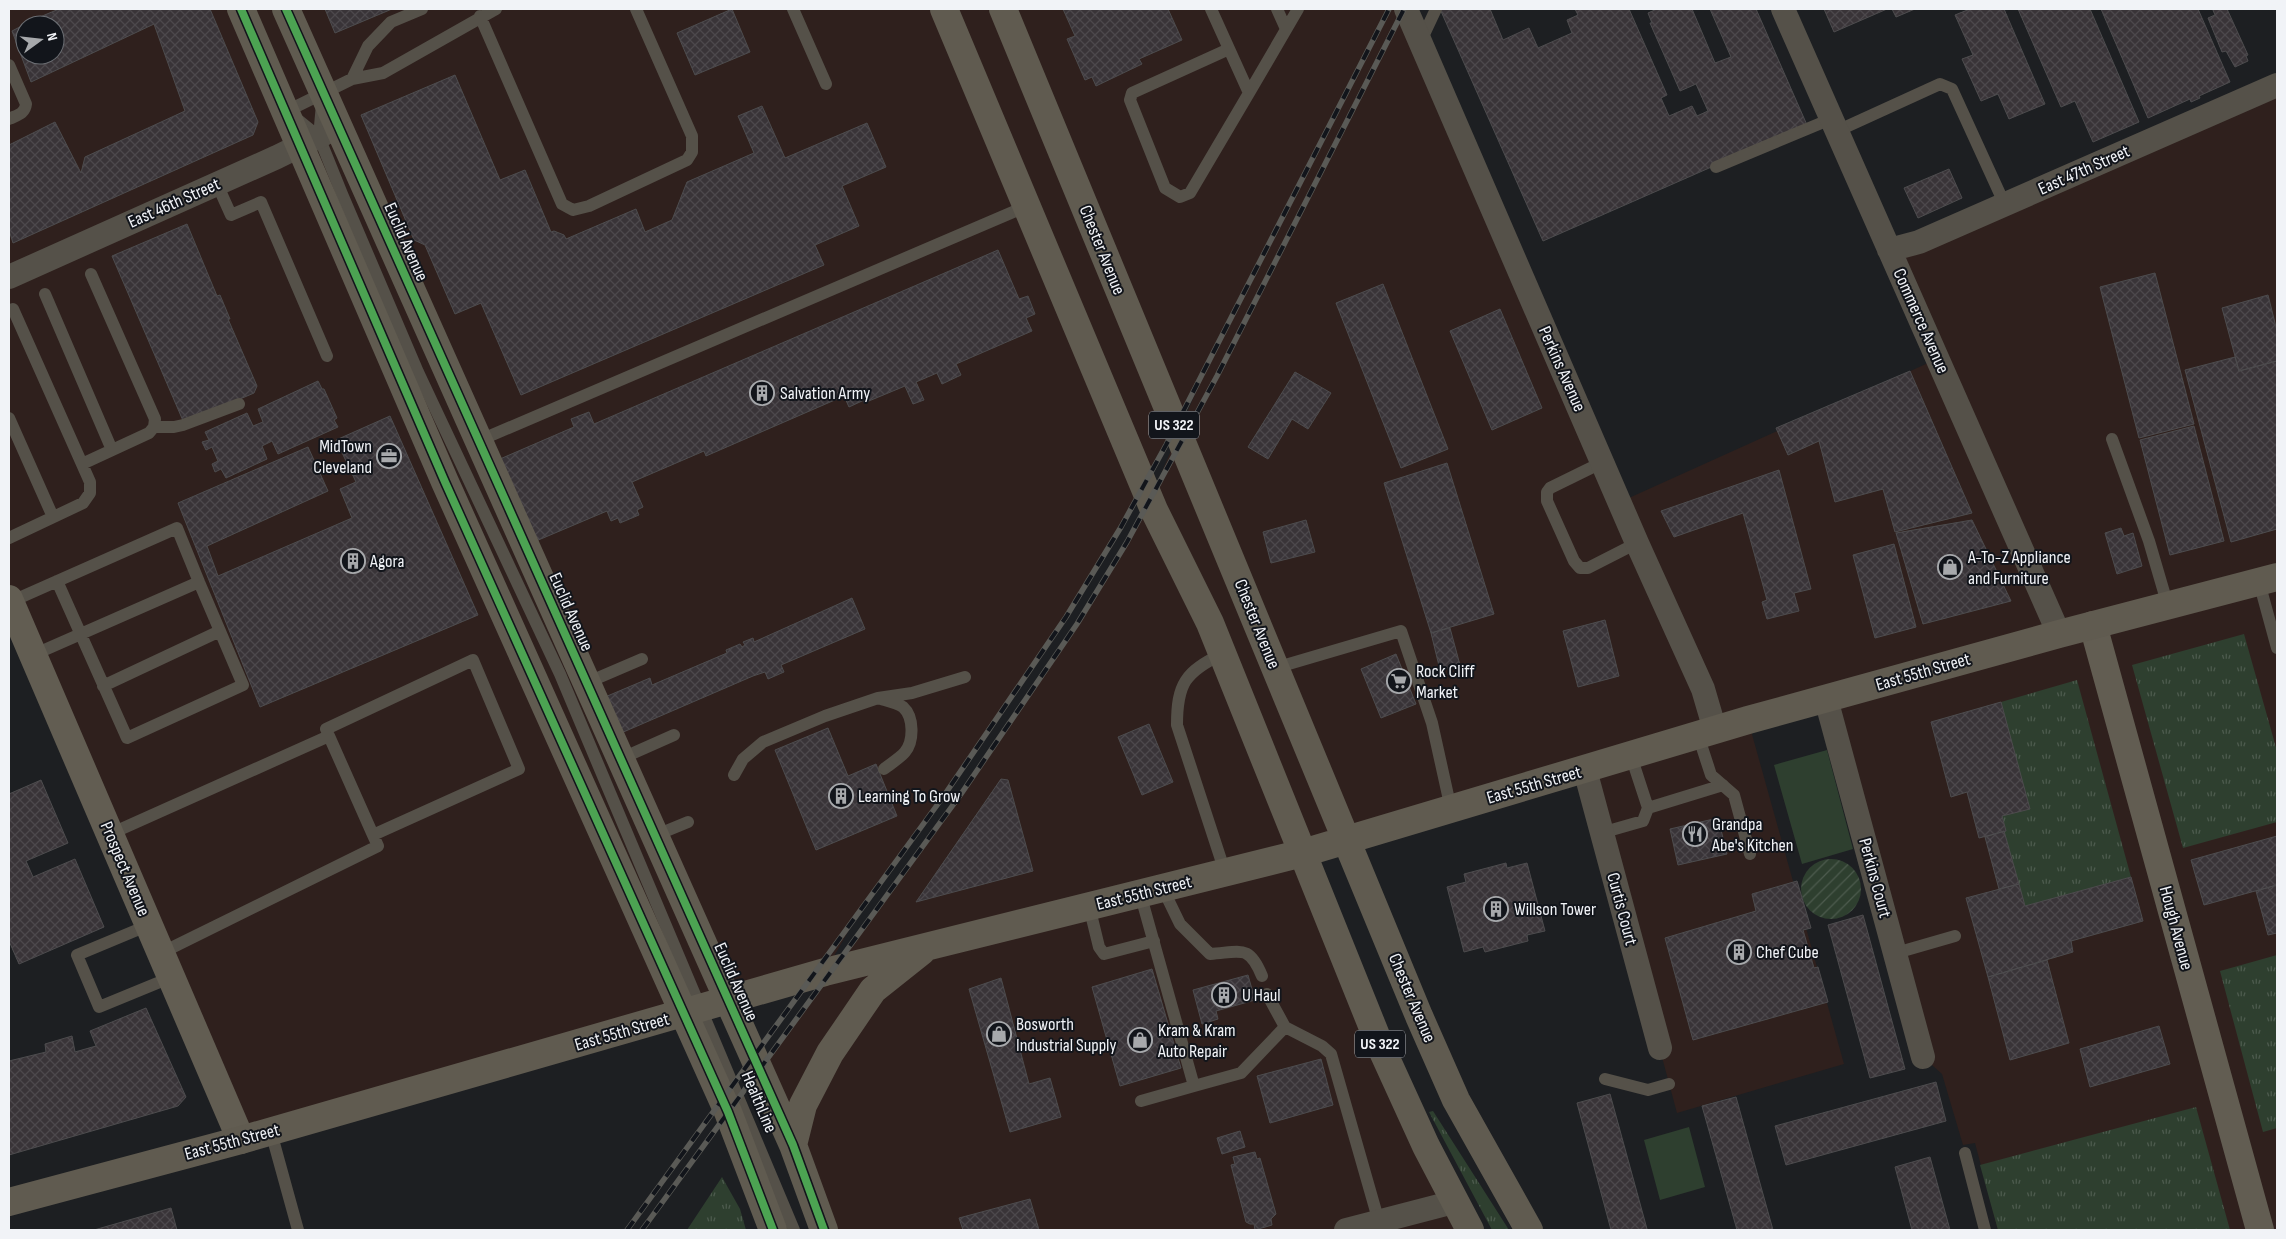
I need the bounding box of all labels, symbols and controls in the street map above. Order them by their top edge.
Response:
north arrow [15,15,65,65]
text: N [43,31,61,43]
street label: East 47th Street [2035,140,2133,199]
street label: East 46th Street [125,173,224,233]
street label: Euclid Avenue [379,200,433,284]
street label: Chester Avenue [1075,202,1129,298]
street label: Commerce Avenue [1889,265,1953,377]
street label: Perkins Avenue [1534,323,1590,415]
building icon: Salvation Army [749,380,775,406]
place label: Salvation Army [780,383,870,404]
road number: US 322 [1149,412,1199,438]
place label: MidTown Cleveland [313,436,372,478]
office icon: MidTown Cleveland [376,443,402,469]
place label: A-To-Z Appliance and Furniture [1967,547,2071,589]
building icon: Agora [340,548,366,574]
place label: Agora [369,551,404,572]
shop icon: A-To-Z Appliance and Furniture [1937,554,1963,580]
street label: Euclid Avenue [544,570,598,654]
street label: Chester Avenue [1230,576,1284,672]
street label: East 55th Street [1873,648,1973,696]
place label: Rock Cliff Market [1416,661,1475,703]
supermarket icon: Rock Cliff Market [1386,668,1412,694]
street label: East 55th Street [1484,761,1584,809]
building icon: Learning To Grow [828,783,854,809]
place label: Learning To Grow [858,786,960,807]
place label: Grandpa Abe's Kitchen [1711,814,1794,856]
street label: Prospect Avenue [96,819,154,919]
restaurant icon: Grandpa Abe's Kitchen [1682,821,1708,847]
street label: Perkins Court [1854,836,1896,921]
street label: Curtis Court [1602,870,1642,948]
street label: East 55th Street [1094,871,1194,915]
street label: Hough Avenue [2155,884,2197,972]
building icon: Willson Tower [1483,896,1509,922]
place label: Willson Tower [1514,899,1596,920]
building icon: Chef Cube [1726,939,1752,965]
street label: Euclid Avenue [709,940,763,1024]
place label: Chef Cube [1756,942,1819,963]
street label: Chester Avenue [1384,950,1440,1046]
building icon: U Haul [1211,982,1237,1008]
place label: U Haul [1242,985,1281,1006]
street label: East 55th Street [572,1008,672,1056]
place label: Bosworth Industrial Supply [1016,1014,1116,1056]
place label: Kram & Kram Auto Repair [1157,1020,1236,1062]
shop icon: Bosworth Industrial Supply [986,1021,1012,1047]
shop icon: Kram & Kram Auto Repair [1127,1027,1153,1053]
road number: US 322 [1355,1030,1405,1058]
street label: HealthLine [737,1068,781,1136]
street label: East 55th Street [182,1119,282,1165]

